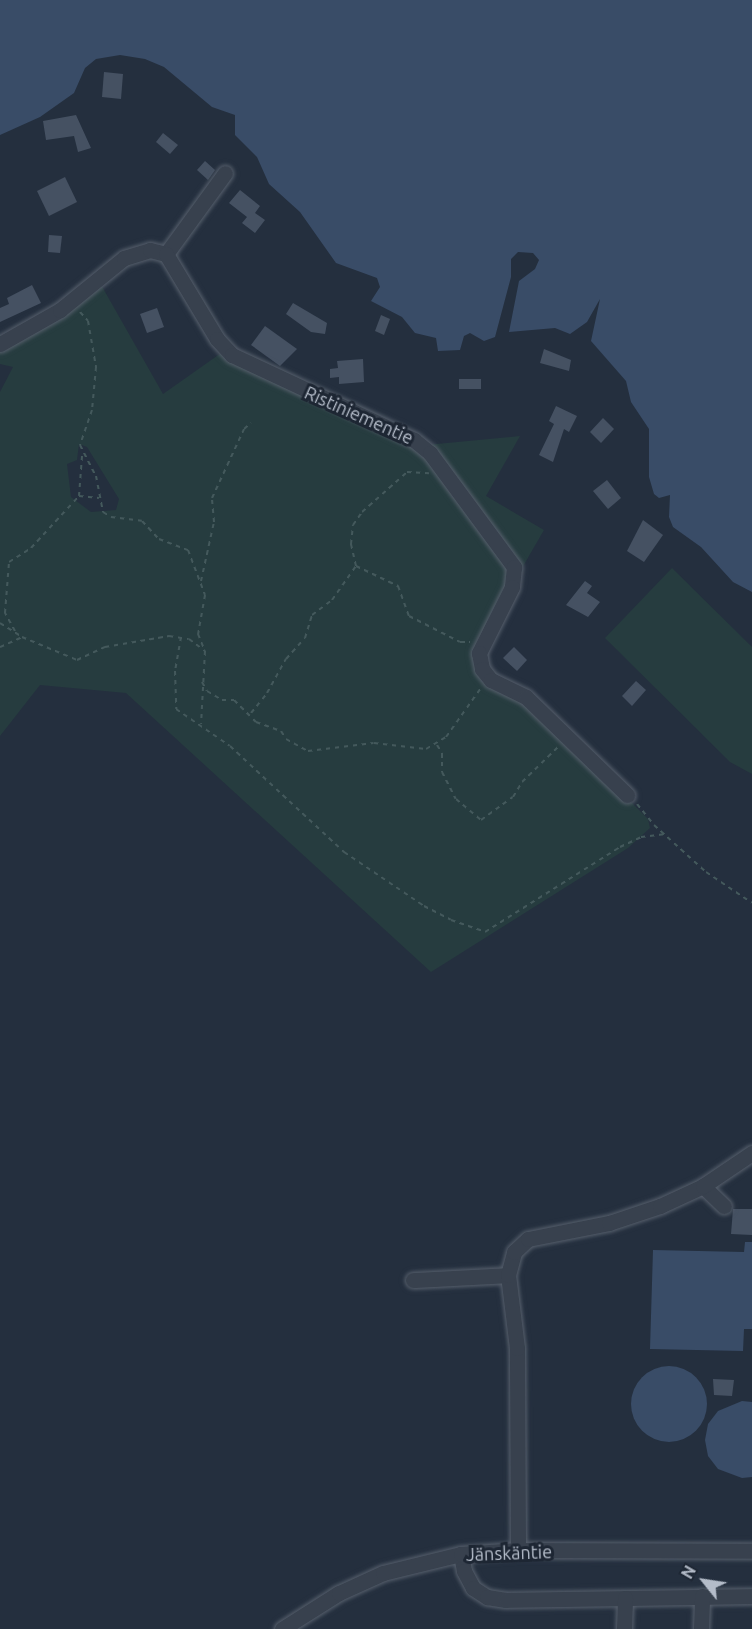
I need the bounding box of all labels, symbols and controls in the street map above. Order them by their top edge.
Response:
street label: Ristiniementie [301,381,417,449]
street label: Jänskäntie [466,1541,552,1565]
north arrow [674,1551,734,1611]
text: N [678,1562,699,1582]

